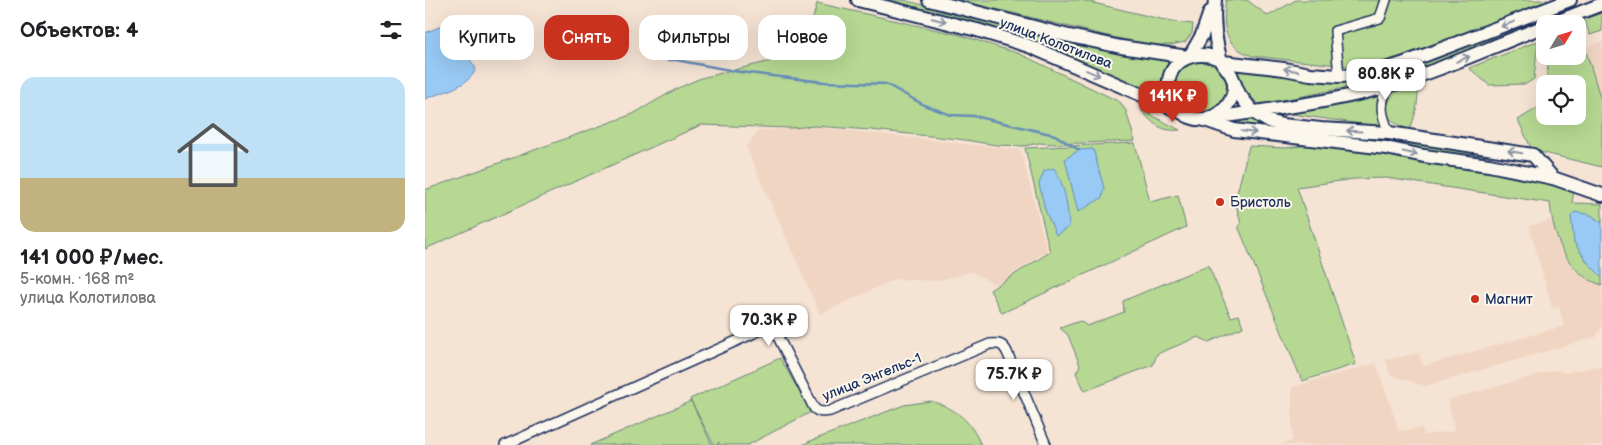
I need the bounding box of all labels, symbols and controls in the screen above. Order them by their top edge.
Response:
street label: улица Колотилова [997,14,1115,72]
chip: Купить [440,15,534,60]
chip: Снять [544,15,629,60]
chip: Фильтры [639,15,748,60]
chip: Новое [758,15,846,60]
north arrow [1536,15,1586,65]
map controls [1536,15,1586,125]
icon: filters [377,16,405,44]
one-way arrow [931,16,947,25]
text: Объектов: 4 [20,18,138,43]
one-way arrow [1501,20,1516,29]
one-way arrow [1455,53,1470,62]
pin: 80.8K ₽ [1340,58,1432,101]
one-way arrow [1283,65,1299,75]
text: 80.8K ₽ [1357,65,1415,84]
one-way arrow [1085,69,1100,79]
button: locate [1536,75,1586,125]
pin: 141K ₽ [1132,80,1214,123]
text: 141K ₽ [1149,87,1197,106]
icon: home [168,110,258,200]
one-way arrow [1241,127,1257,137]
one-way arrow [1346,127,1362,136]
one-way arrow [1507,147,1523,157]
one-way arrow [1402,149,1418,158]
place label: Бристоль [1230,194,1291,211]
marker: Бристоль [1214,196,1226,208]
text: 141 000 ₽/мес. [20,245,163,270]
text: 5-комн. · 168 m² [20,270,135,289]
text: улица Колотилова [20,289,156,308]
place label: Магнит [1485,291,1533,308]
marker: Магнит [1469,293,1481,305]
pin: 70.3K ₽ [723,304,815,347]
text: 70.3K ₽ [741,311,797,330]
street label: улица Энгельс-1 [820,349,924,405]
pin: 75.7K ₽ [968,358,1060,401]
text: 75.7K ₽ [987,365,1041,384]

